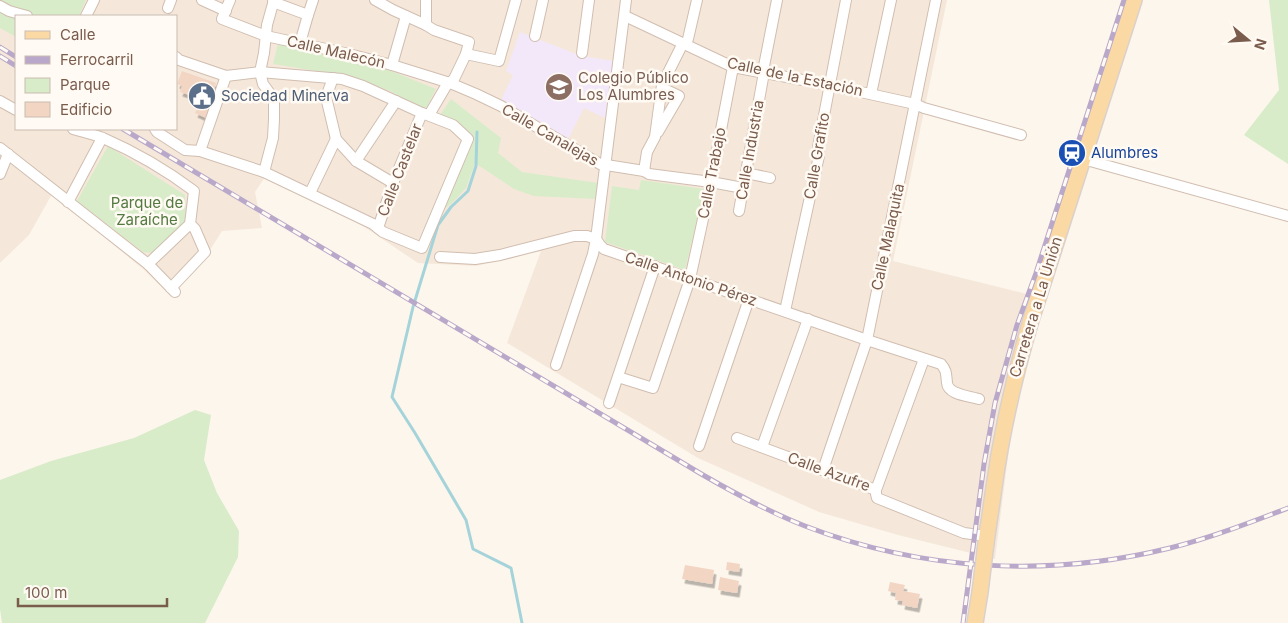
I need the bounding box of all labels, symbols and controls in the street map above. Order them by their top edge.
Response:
legend [15,15,178,130]
north arrow [1223,15,1273,65]
text: Calle [60,25,95,44]
street label: Calle Malecón [285,31,387,72]
text: N [1251,36,1271,52]
text: Ferrocarril [60,50,133,69]
street label: Calle de la Estación [725,53,865,100]
place label: Colegio Público Los Alumbres [578,68,689,104]
school or university icon: Colegio Público Los Alumbres [544,72,574,102]
text: Parque [60,75,110,94]
public building icon: Sociedad Minerva [187,81,217,111]
place label: Sociedad Minerva [221,86,349,105]
street label: Calle Industria [731,98,768,201]
street label: Calle Canalejas [498,99,602,170]
text: Edificio [60,100,112,119]
street label: Calle Grafito [800,111,833,201]
street label: Calle Castelar [373,120,426,219]
street label: Calle Trabajo [693,125,730,220]
station icon: Alumbres [1057,138,1087,168]
place label: Alumbres [1091,143,1158,162]
street label: Calle Malaquita [867,182,908,292]
park label: Parque de Zaraíche [111,193,183,229]
street label: Carretera a La Unión [1005,234,1066,380]
street label: Calle Antonio Pérez [622,247,760,310]
street label: Calle Azufre [785,448,873,495]
scale bar [18,576,166,608]
text: 100 m [25,583,67,602]

